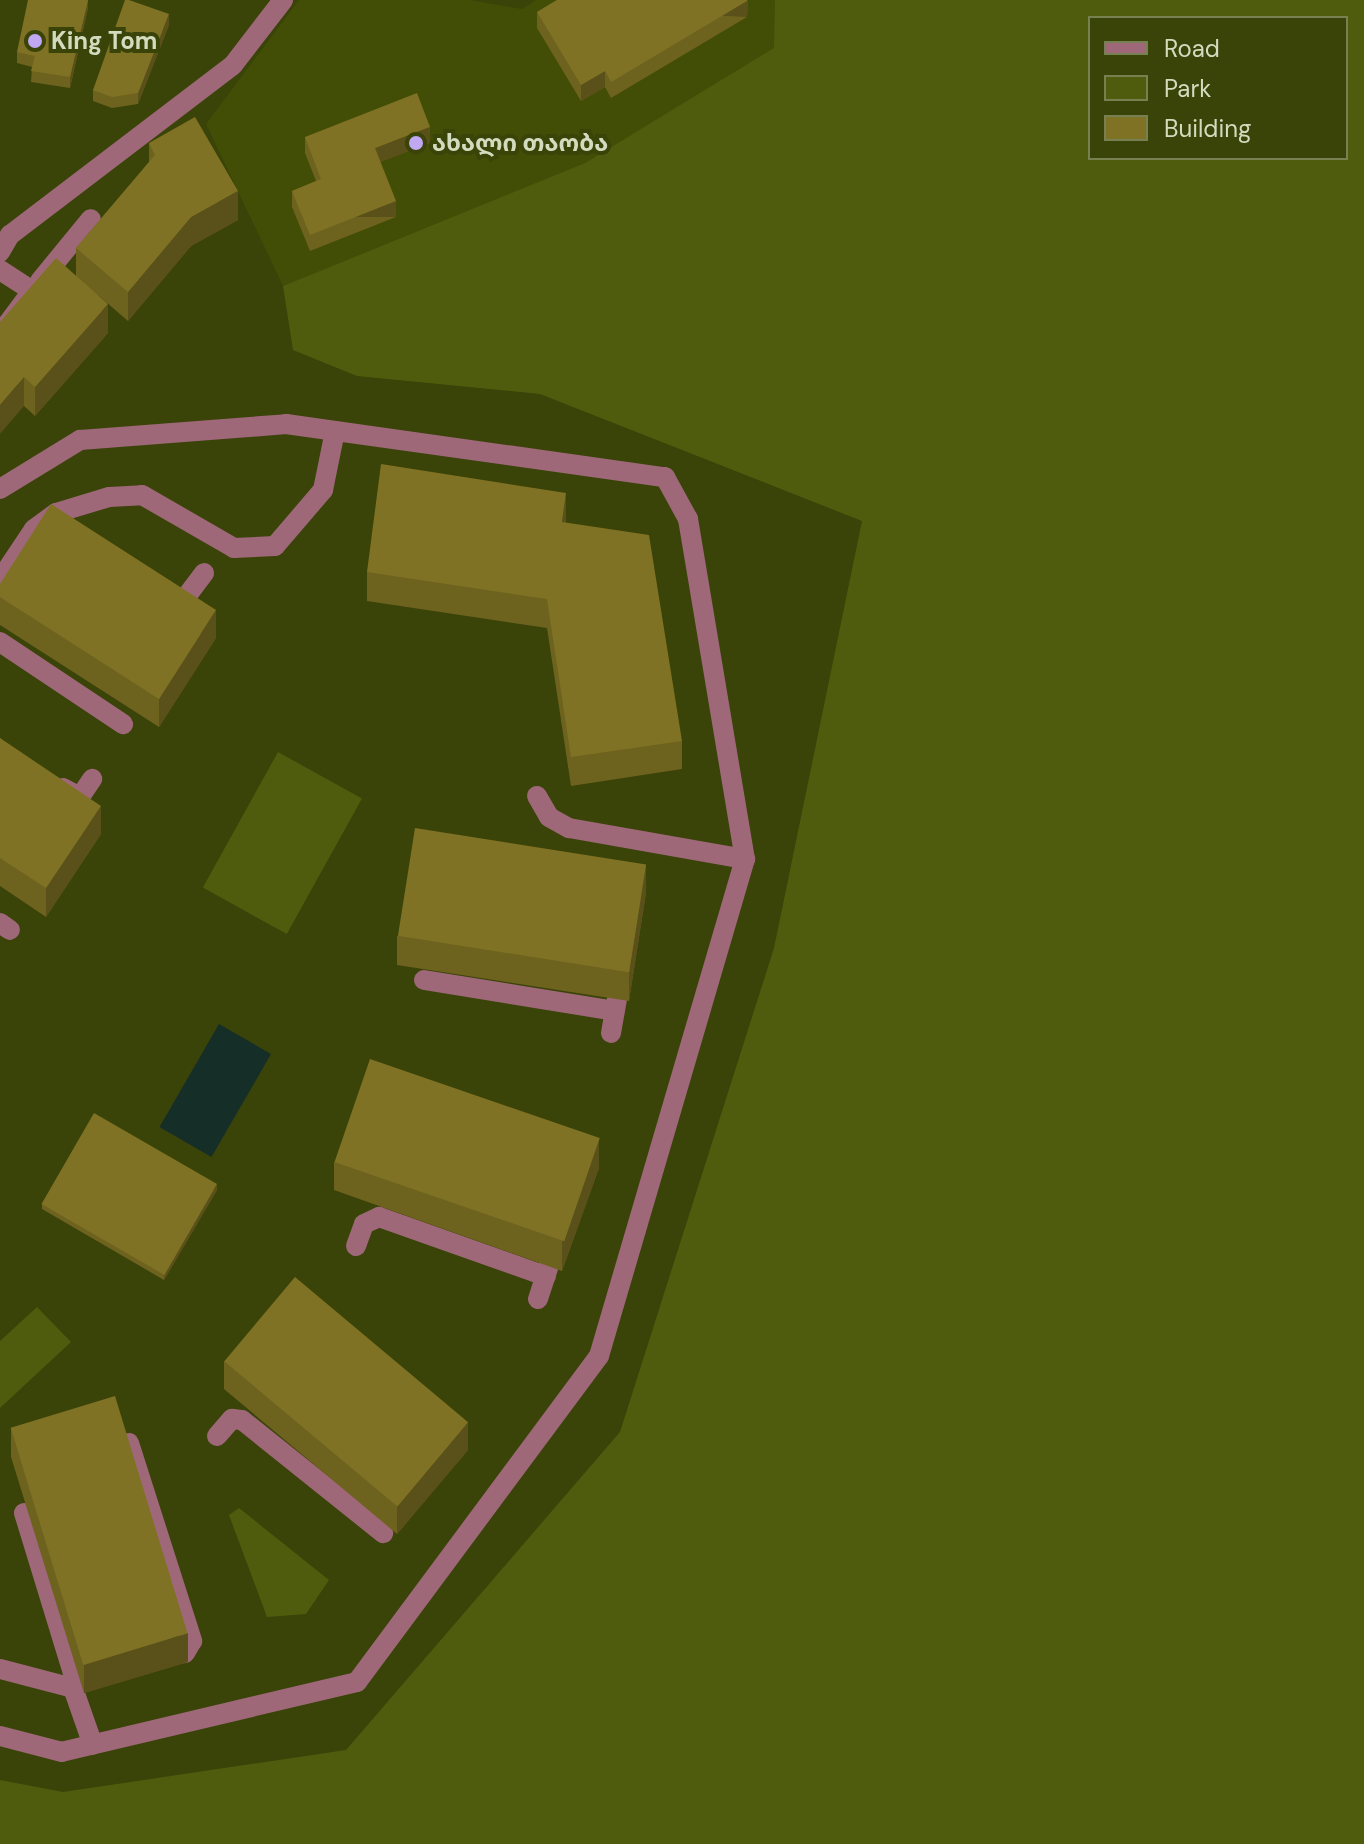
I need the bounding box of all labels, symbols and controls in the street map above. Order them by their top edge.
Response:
legend [1088,16,1348,160]
place label: King Tom [51,27,157,55]
marker: King Tom [26,32,44,50]
text: Road [1164,33,1220,64]
text: Park [1164,73,1211,104]
text: Building [1164,113,1251,144]
place label: ახალი თაობა [432,129,608,157]
marker: ახალი თაობა [407,134,425,152]

